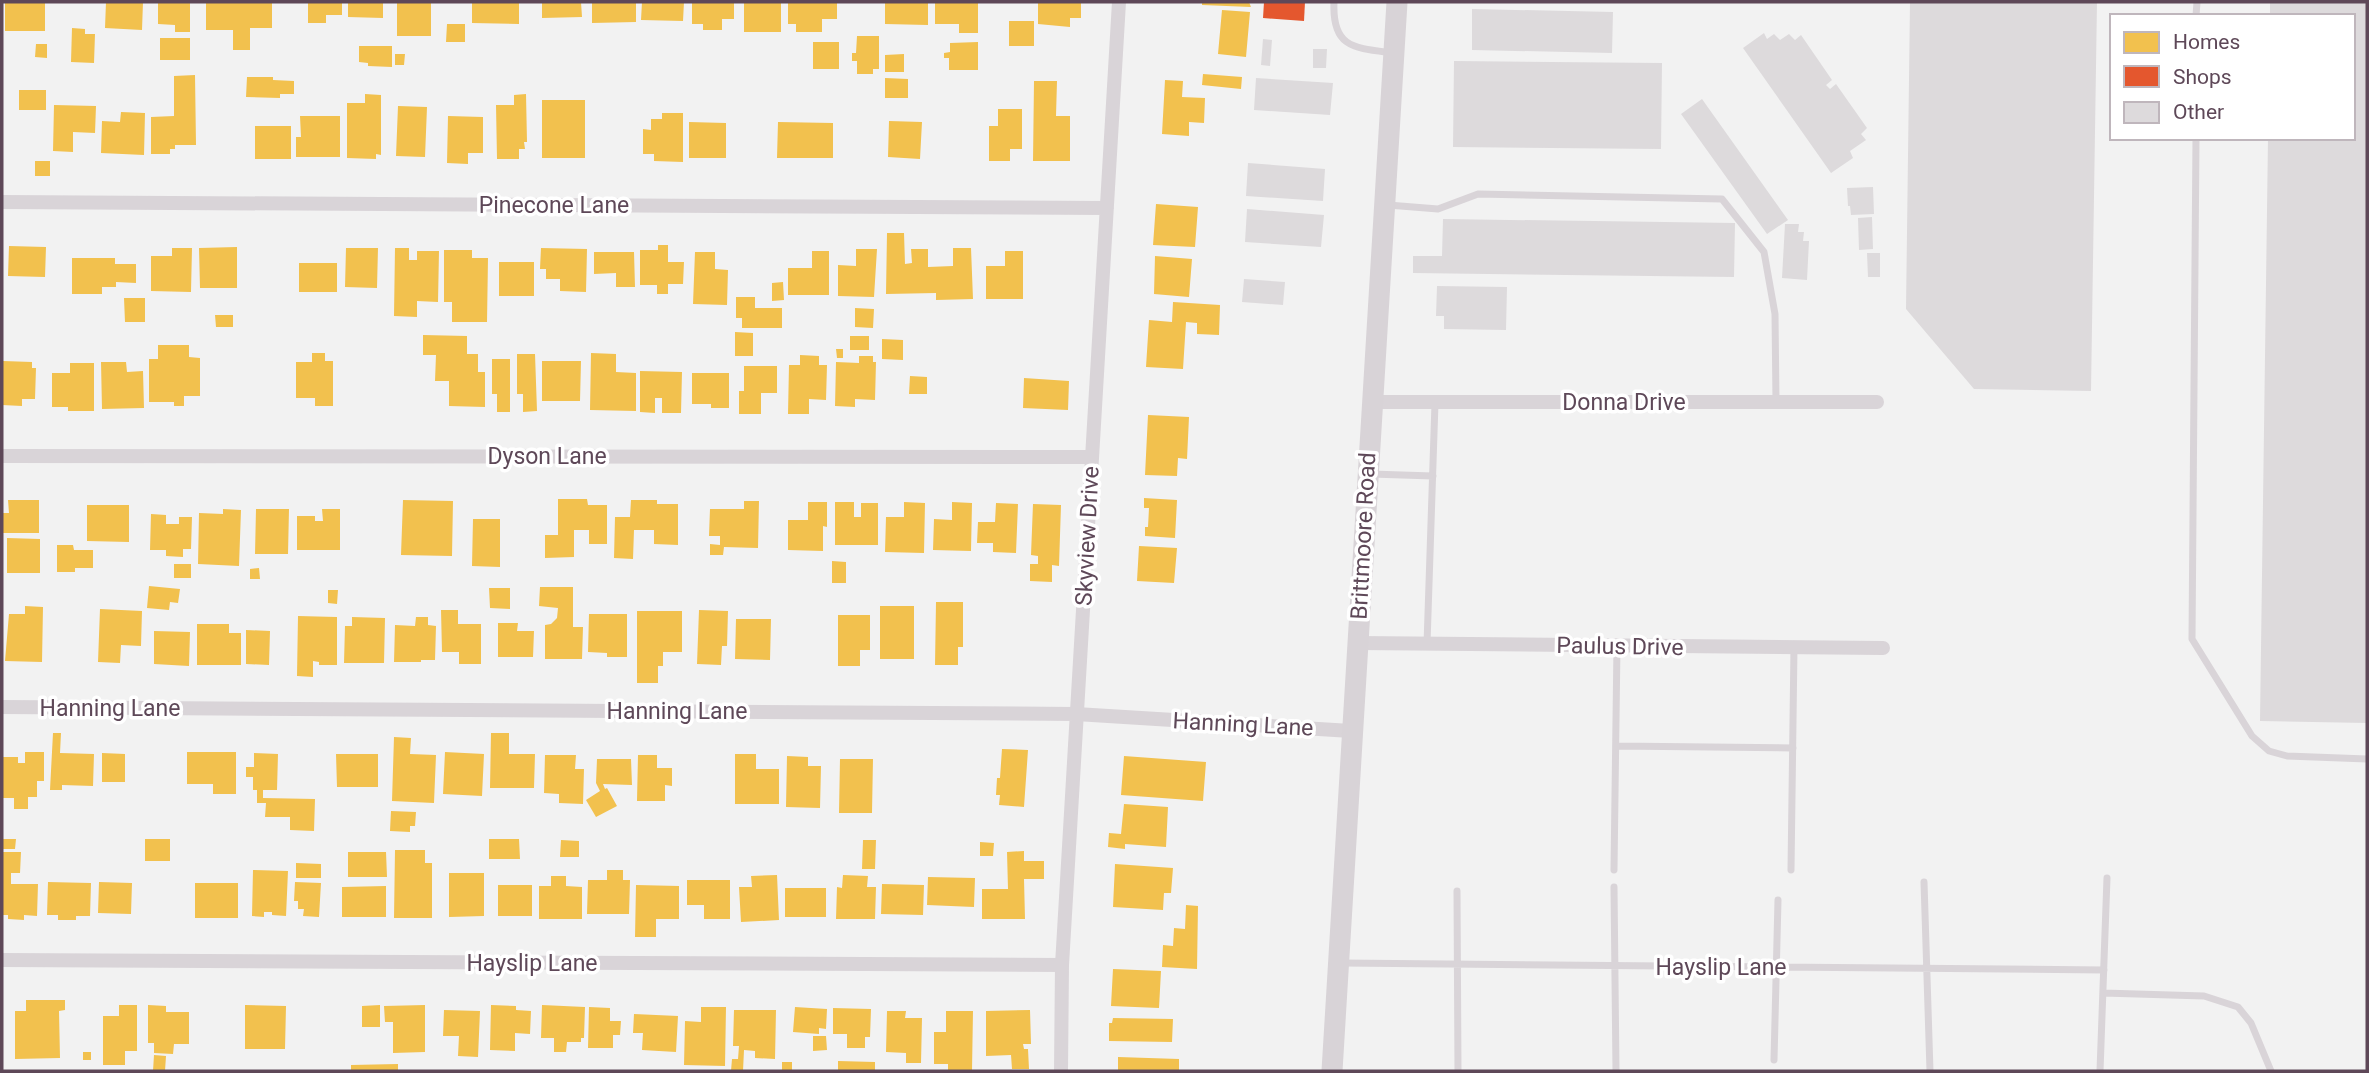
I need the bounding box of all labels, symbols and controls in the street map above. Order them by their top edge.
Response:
legend [2110,14,2355,140]
text: Homes [2173,30,2240,54]
text: Shops [2173,65,2232,89]
text: Other [2173,100,2224,124]
street label: Pinecone Lane [479,192,629,219]
street label: Donna Drive [1562,389,1686,416]
street label: Dyson Lane [487,443,607,470]
street label: Brittmoore Road [1346,452,1381,620]
street label: Skyview Drive [1070,466,1105,607]
street label: Paulus Drive [1556,632,1684,661]
street label: Hanning Lane [39,695,181,722]
street label: Hanning Lane [606,698,748,725]
street label: Hanning Lane [1172,707,1314,742]
street label: Hayslip Lane [466,950,598,977]
street label: Hayslip Lane [1655,954,1787,981]

